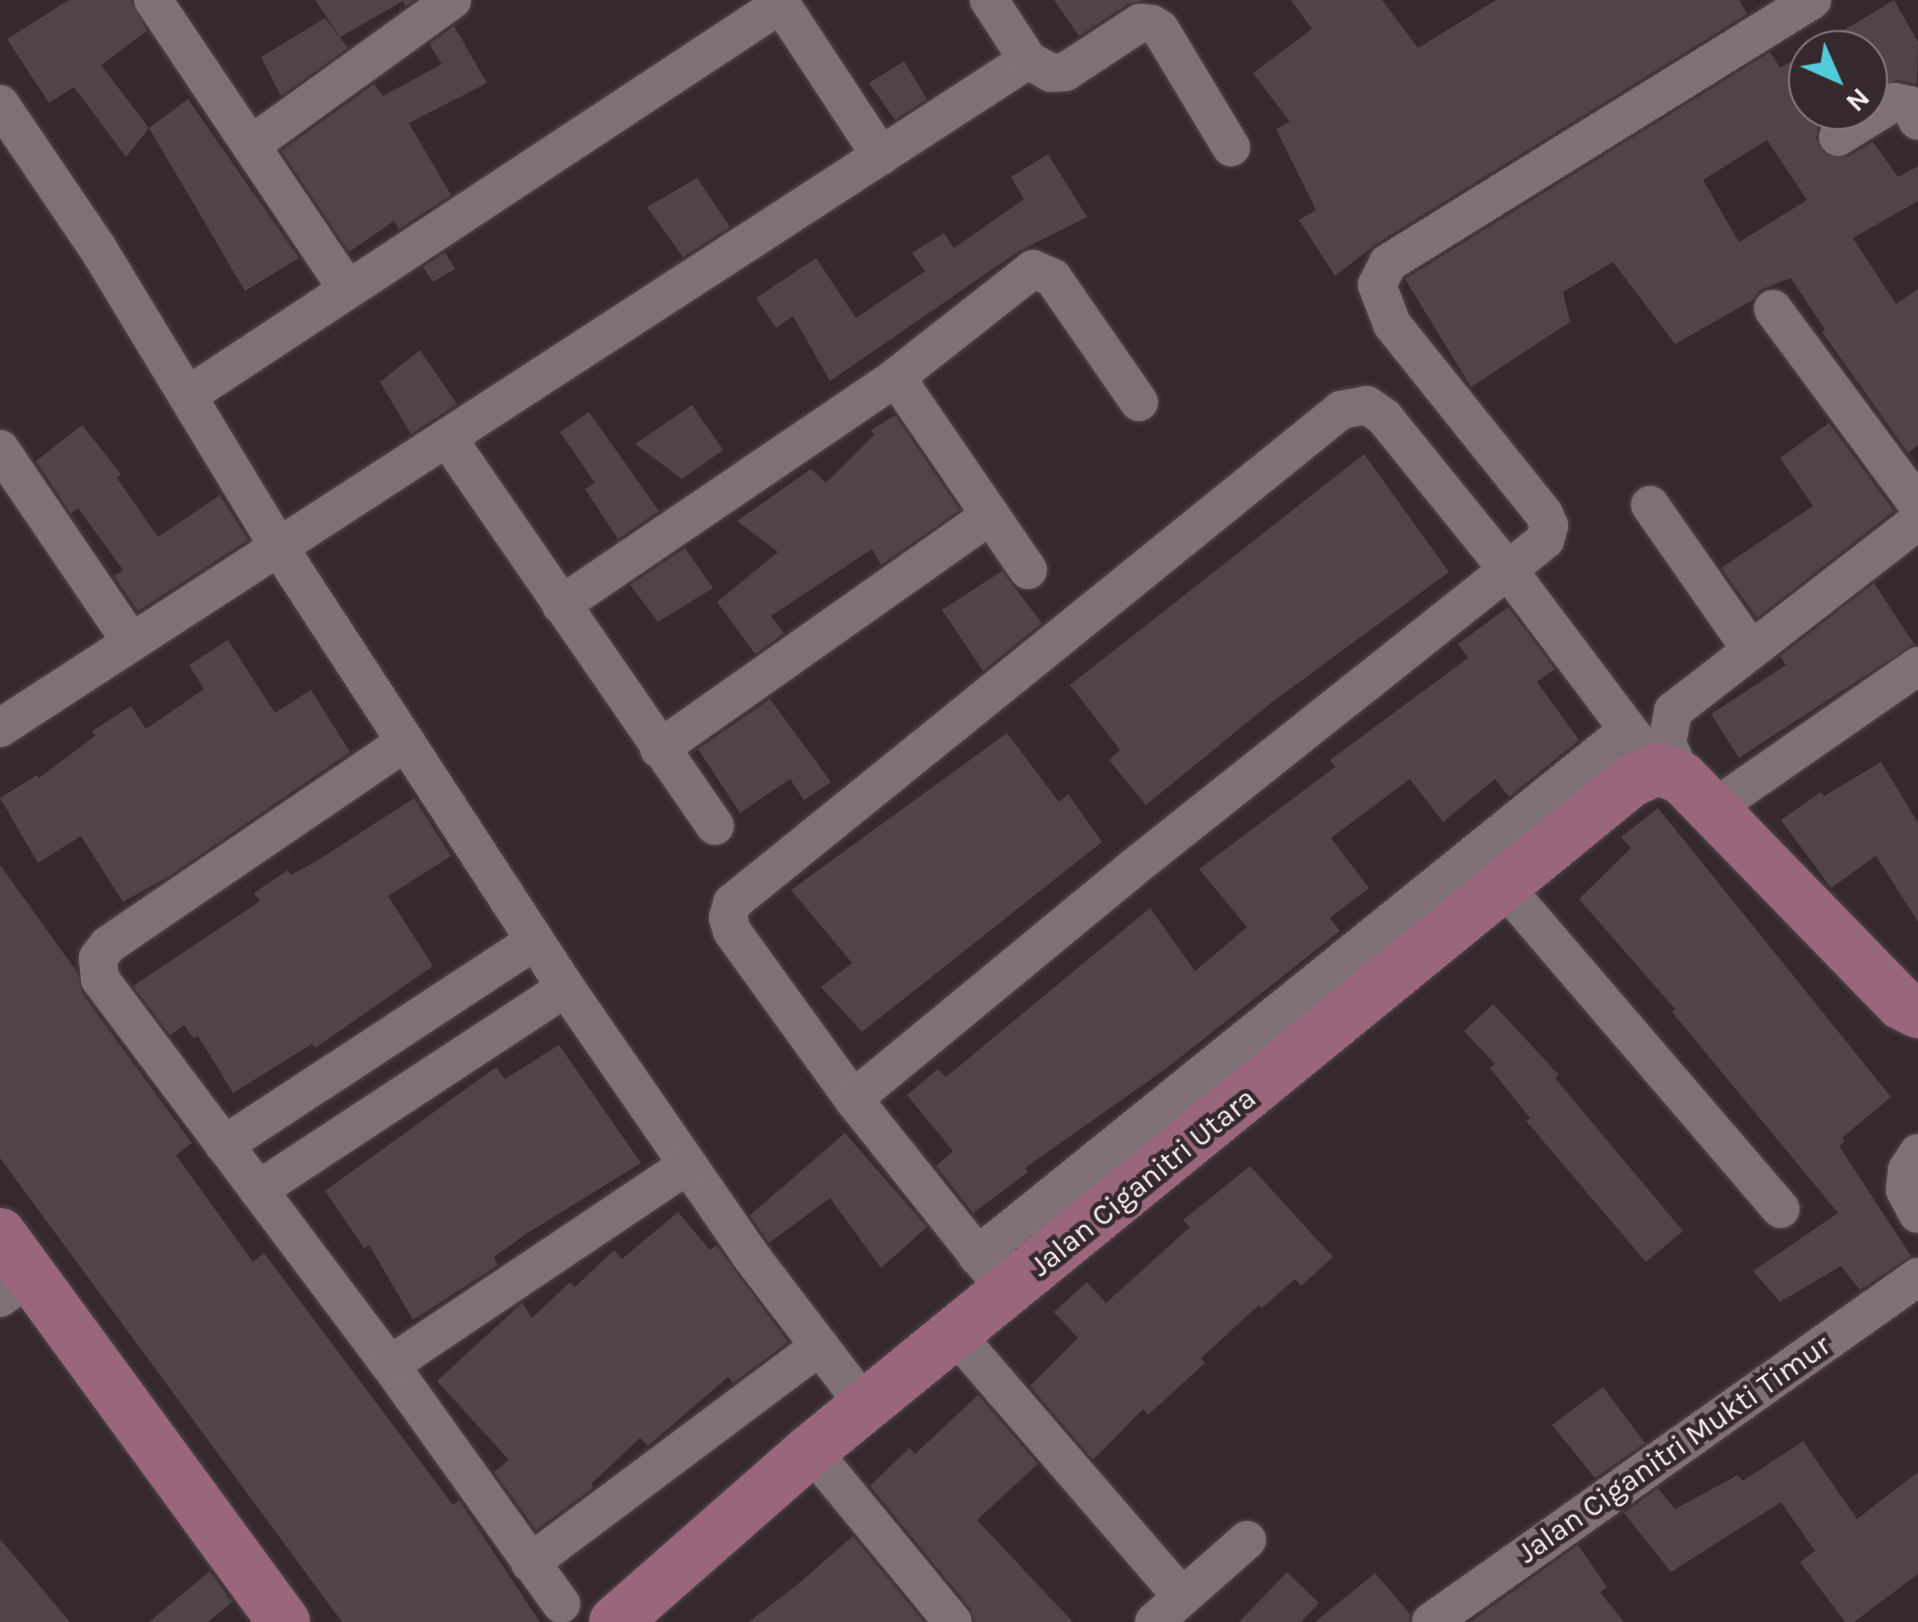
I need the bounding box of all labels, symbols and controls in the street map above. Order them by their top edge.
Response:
north arrow [1788,30,1888,130]
text: N [1839,81,1877,119]
street label: Jalan Ciganitri Utara [1023,1080,1263,1284]
street label: Jalan Ciganitri Mukti Timur [1511,1327,1837,1571]

